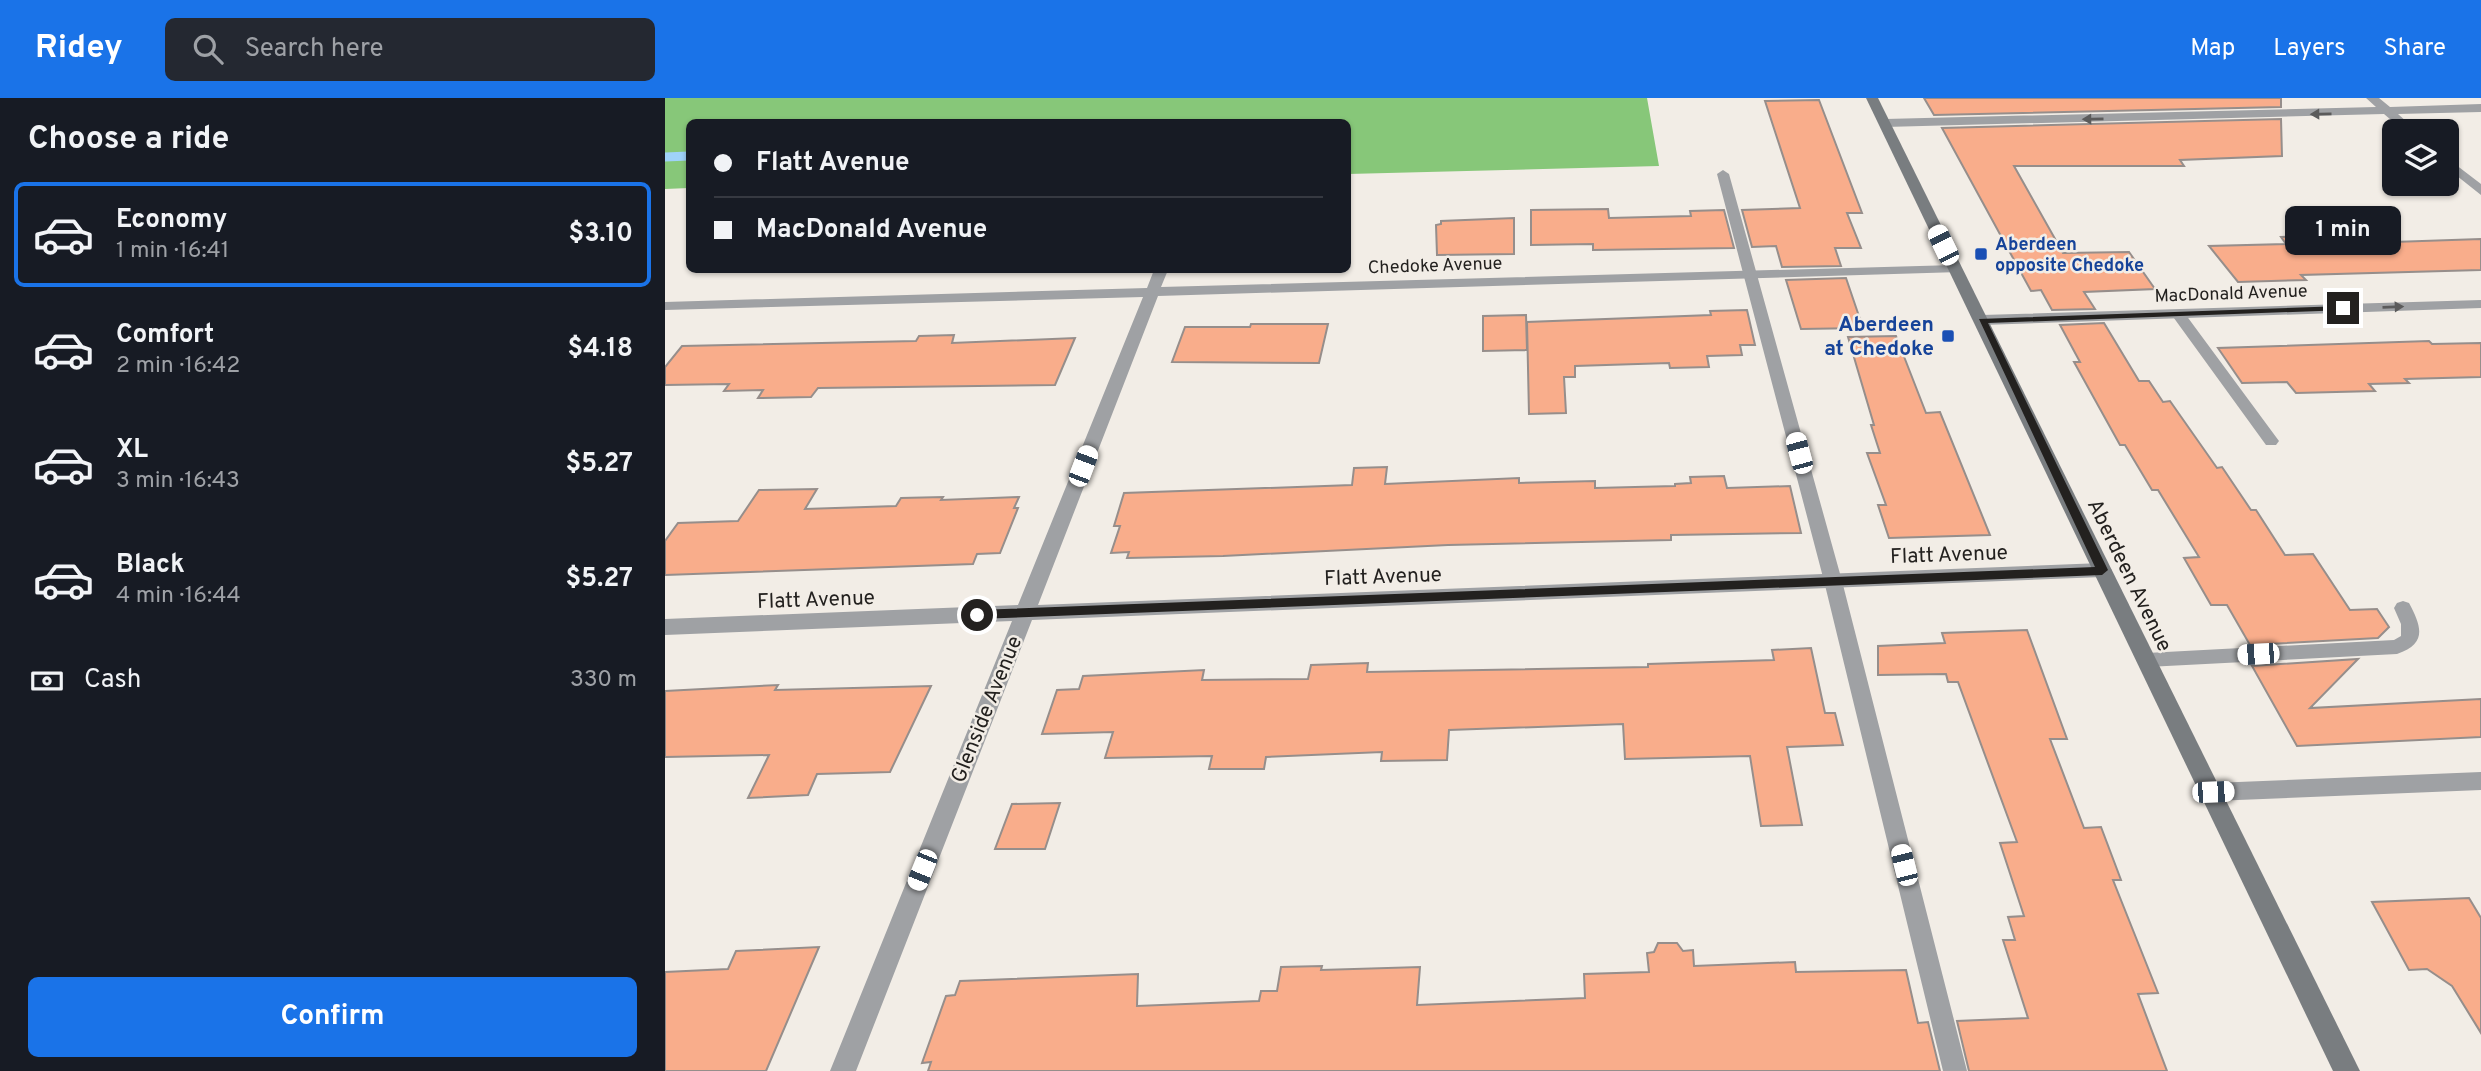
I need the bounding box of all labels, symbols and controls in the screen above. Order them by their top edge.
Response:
search box [165,18,655,81]
text: Ridey [35,28,123,70]
icon: search [189,30,227,68]
text: Search here [245,33,384,66]
text: Map [2190,34,2235,64]
text: Layers [2273,34,2345,64]
text: Share [2383,34,2446,64]
one-way arrow [2310,108,2332,119]
one-way arrow [2082,113,2104,124]
map controls [2382,119,2459,196]
button: layers [2382,119,2459,196]
text: Choose a ride [28,120,229,160]
text: Flatt Avenue [756,147,910,180]
icon: car [32,203,95,266]
text: Economy [116,204,227,237]
callout: 1 min [2285,206,2401,256]
text: MacDonald Avenue [756,214,987,247]
text: 1 min [2315,216,2371,245]
text: $3.10 [569,218,633,251]
car [1925,222,1962,268]
place label: Aberdeen opposite Chedoke [1995,234,2144,278]
text: 1 min · 16:41 [116,237,229,266]
marker: Aberdeen opposite Chedoke [1973,246,1989,262]
street label: Chedoke Avenue [1367,253,1503,280]
street label: MacDonald Avenue [2154,280,2308,309]
route end [2327,292,2359,324]
one-way arrow [2382,301,2404,312]
place label: Aberdeen at Chedoke [1824,312,1934,363]
icon: car [32,318,95,381]
text: Comfort [116,319,214,352]
marker: Aberdeen at Chedoke [1940,328,1956,344]
text: $4.18 [568,333,633,366]
text: 2 min · 16:42 [116,352,240,381]
car [1784,430,1815,476]
icon: car [32,433,95,496]
text: XL [116,434,148,467]
car [1066,443,1101,489]
text: $5.27 [566,448,633,481]
text: 3 min · 16:43 [116,467,240,496]
street label: Aberdeen Avenue [2080,495,2177,656]
street label: Flatt Avenue [1890,540,2008,571]
icon: car [32,548,95,611]
text: Black [116,549,185,582]
street label: Flatt Avenue [1324,562,1442,593]
text: $5.27 [566,563,633,596]
text: 4 min · 16:44 [116,582,241,611]
street label: Flatt Avenue [757,585,875,616]
route start [961,599,993,631]
street label: Glenside Avenue [946,632,1029,787]
car [2237,642,2280,666]
icon: cash [28,662,66,700]
text: Cash [84,664,141,697]
text: 330 m [570,666,637,695]
car [2192,781,2235,803]
car [1889,842,1920,888]
car [905,847,940,893]
button: Confirm [28,977,637,1057]

